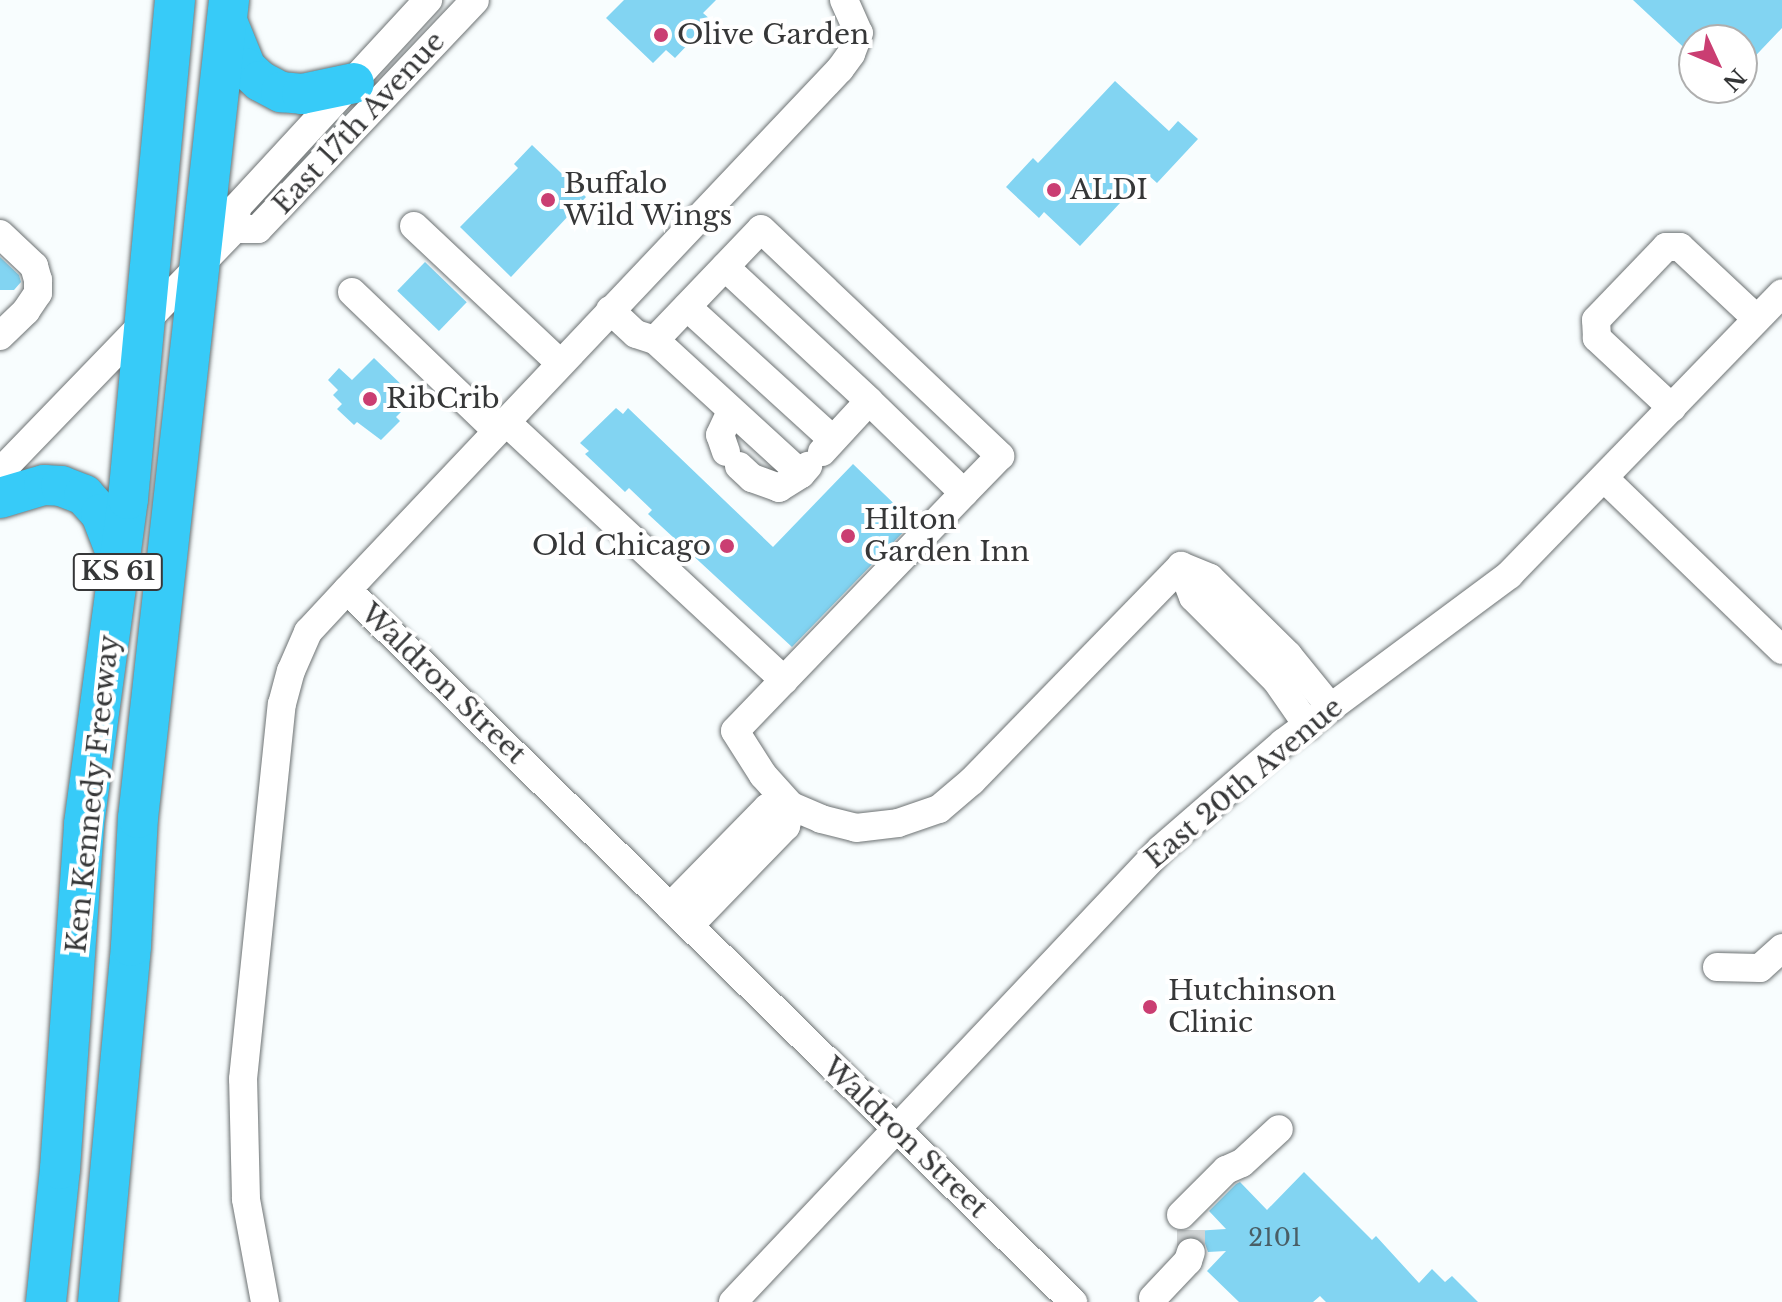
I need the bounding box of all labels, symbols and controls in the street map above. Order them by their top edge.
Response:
place label: Olive Garden [677,18,869,52]
street label: East 17th Avenue [265,24,453,222]
north arrow [1678,24,1758,104]
marker: Olive Garden [652,26,670,44]
text: N [1717,63,1751,96]
place label: Buffalo Wild Wings [564,167,733,233]
place label: ALDI [1070,173,1148,207]
marker: ALDI [1045,181,1063,199]
marker: Buffalo Wild Wings [539,191,557,209]
place label: RibCrib [386,382,500,416]
marker: RibCrib [361,390,379,408]
place label: Hilton Garden Inn [864,503,1029,569]
marker: Hilton Garden Inn [839,527,857,545]
place label: Old Chicago [532,529,711,563]
marker: Old Chicago [718,537,736,555]
road number: KS 61 [72,550,164,594]
street label: Waldron Street [353,597,533,771]
street label: Ken Kennedy Freeway [60,633,126,955]
street label: East 20th Avenue [1138,690,1350,876]
place label: Hutchinson Clinic [1168,974,1336,1040]
marker: Hutchinson Clinic [1139,996,1161,1018]
street label: Waldron Street [815,1051,995,1225]
house number: 2101 [1248,1224,1302,1252]

